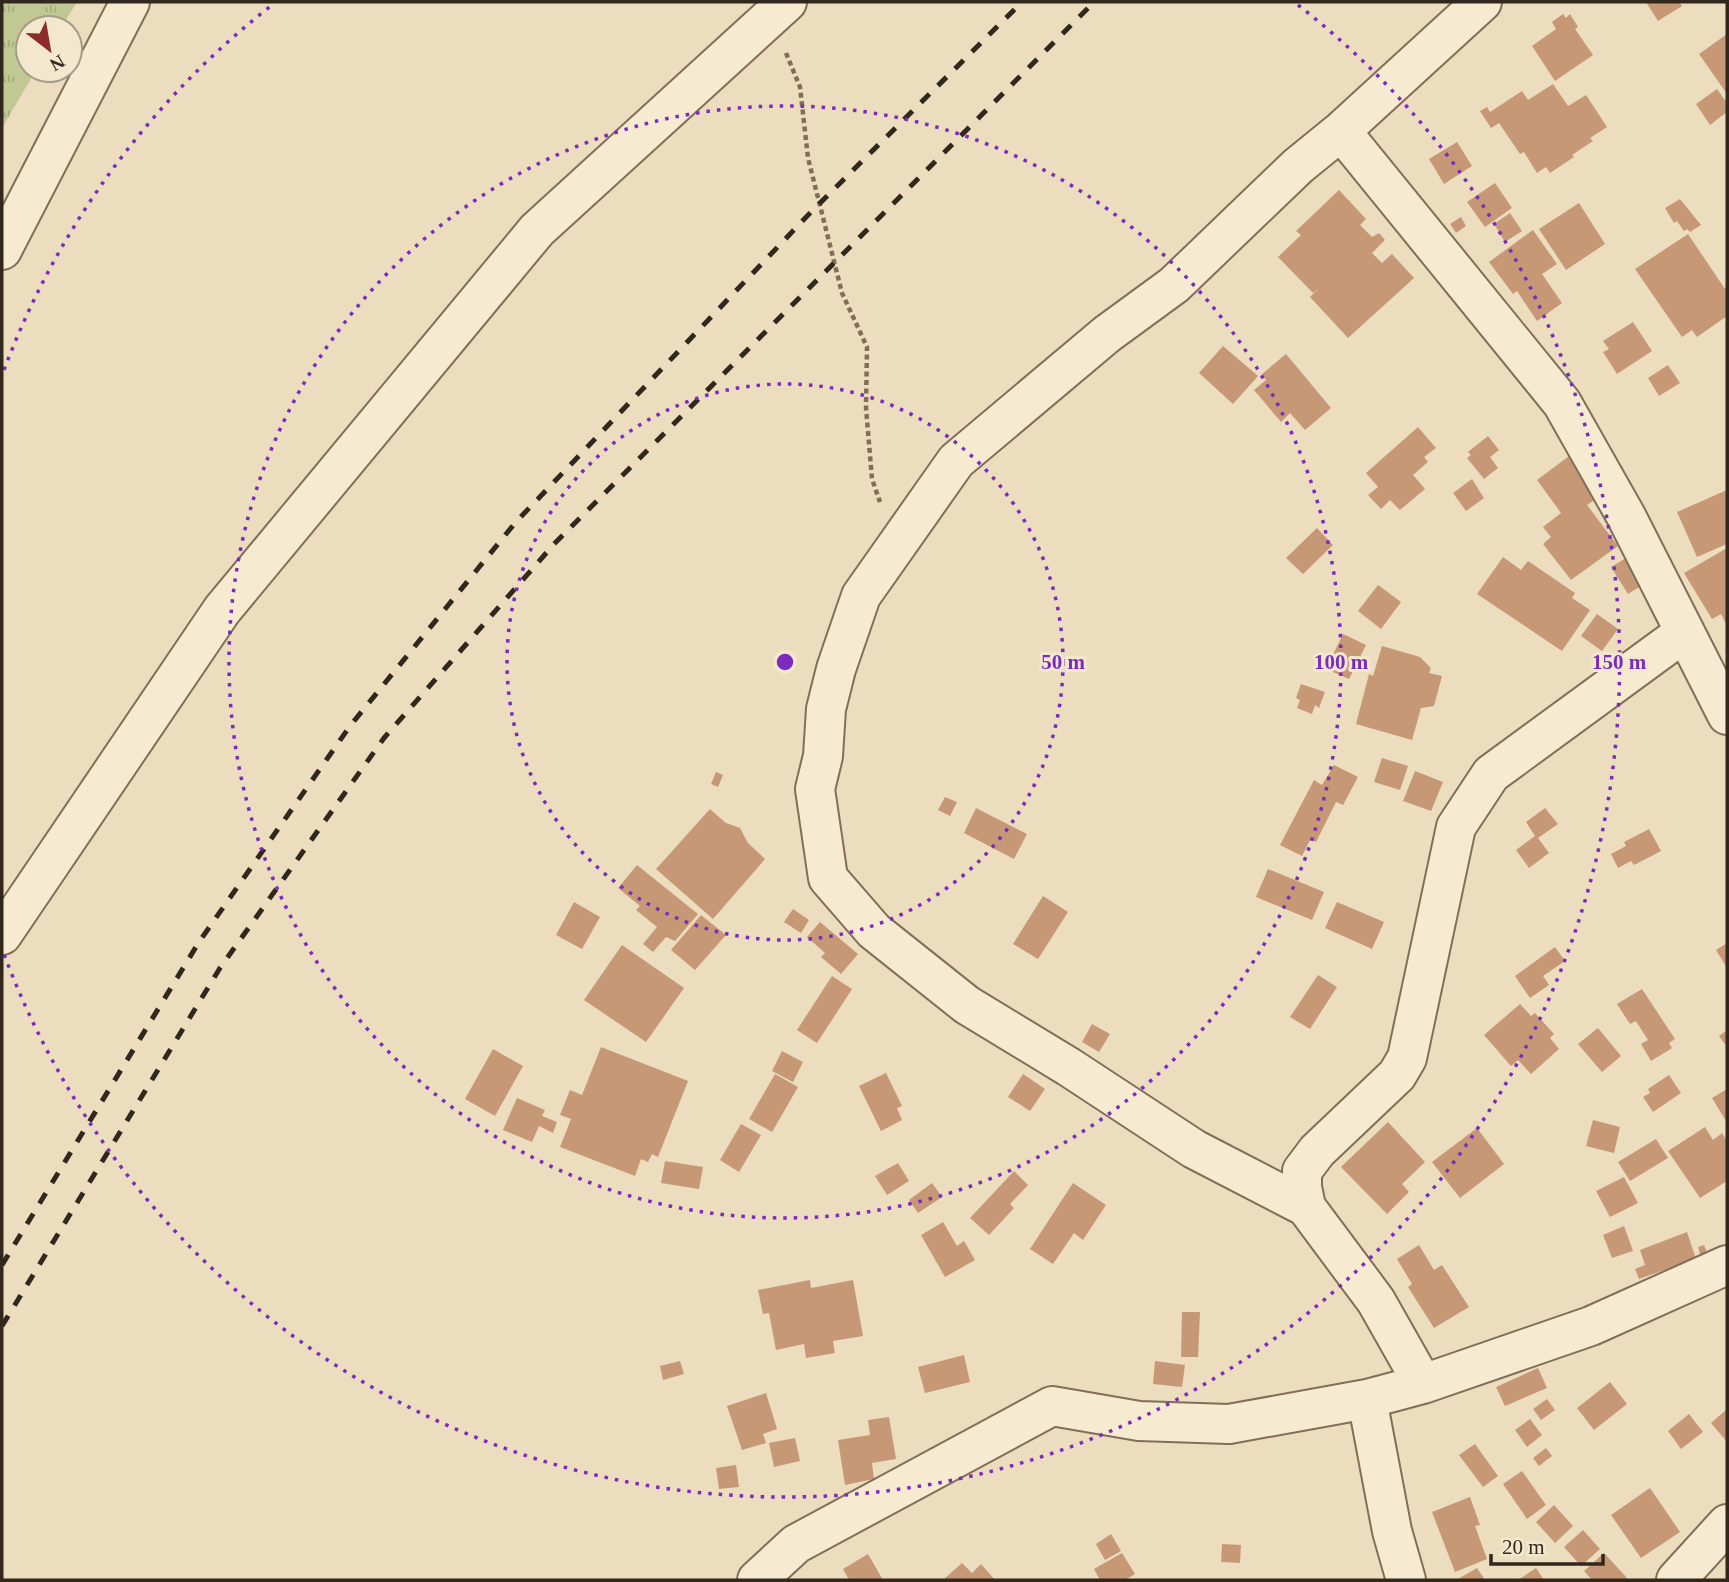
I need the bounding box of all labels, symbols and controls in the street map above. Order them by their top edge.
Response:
north arrow [14,14,84,84]
text: N [46,51,69,76]
centre of rings [773,650,797,674]
text: 50 m [1041,650,1085,674]
text: 100 m [1314,650,1369,674]
text: 150 m [1592,650,1647,674]
scale bar [1491,1522,1603,1566]
text: 20 m [1502,1535,1545,1559]

